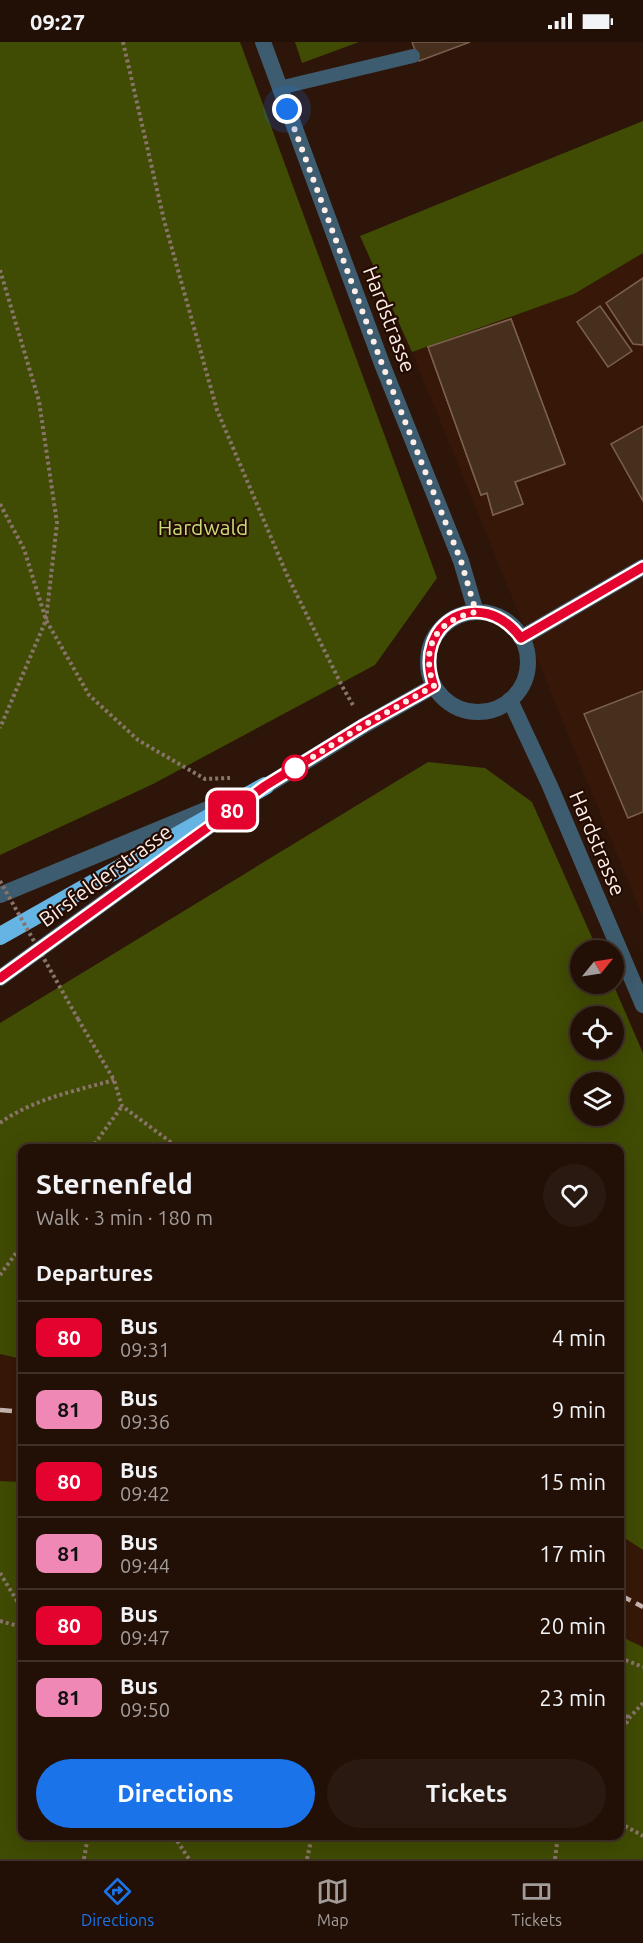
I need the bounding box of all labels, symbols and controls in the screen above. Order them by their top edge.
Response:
text: 09:27 [30,9,85,34]
your location [272,94,302,124]
street label: Hardstrasse [359,263,421,375]
park label: Hardwald [158,515,248,539]
unlabelled marker [282,755,308,781]
street label: Hardstrasse [565,787,631,899]
line badge: 80 [205,790,259,830]
text: 80 [220,798,244,822]
street label: Birsfelderstrasse [34,819,176,931]
north arrow [570,940,624,994]
map controls [570,940,624,1126]
button: locate [570,1006,624,1060]
button: layers [570,1072,624,1126]
button: heart [543,1164,606,1227]
text: Sternenfeld [36,1168,193,1199]
text: Walk · 3 min · 180 m [36,1206,213,1229]
text: Departures [36,1260,153,1285]
text: Bus [120,1313,158,1338]
text: 80 [57,1325,81,1349]
text: 4 min [552,1325,606,1350]
text: 09:31 [120,1338,170,1361]
text: Bus [120,1385,158,1410]
text: 81 [57,1397,81,1421]
text: 9 min [552,1397,606,1422]
text: 09:36 [120,1410,170,1433]
text: Bus [120,1457,158,1482]
text: 80 [57,1469,81,1493]
text: 15 min [539,1469,606,1494]
text: 09:42 [120,1482,170,1505]
text: Bus [120,1529,158,1554]
text: 81 [57,1541,81,1565]
text: 17 min [539,1541,606,1566]
text: 09:44 [120,1554,170,1577]
text: Bus [120,1601,158,1626]
text: 80 [57,1613,81,1637]
text: 20 min [539,1613,606,1638]
text: 09:47 [120,1626,170,1649]
text: Bus [120,1673,158,1698]
text: 81 [57,1685,81,1709]
text: 23 min [539,1685,606,1710]
text: 09:50 [120,1698,170,1721]
button: Directions [36,1759,315,1828]
button: Tickets [327,1759,606,1828]
tab: Directions [81,1875,154,1929]
tab: Map [316,1875,349,1929]
tab: Tickets [511,1875,562,1929]

